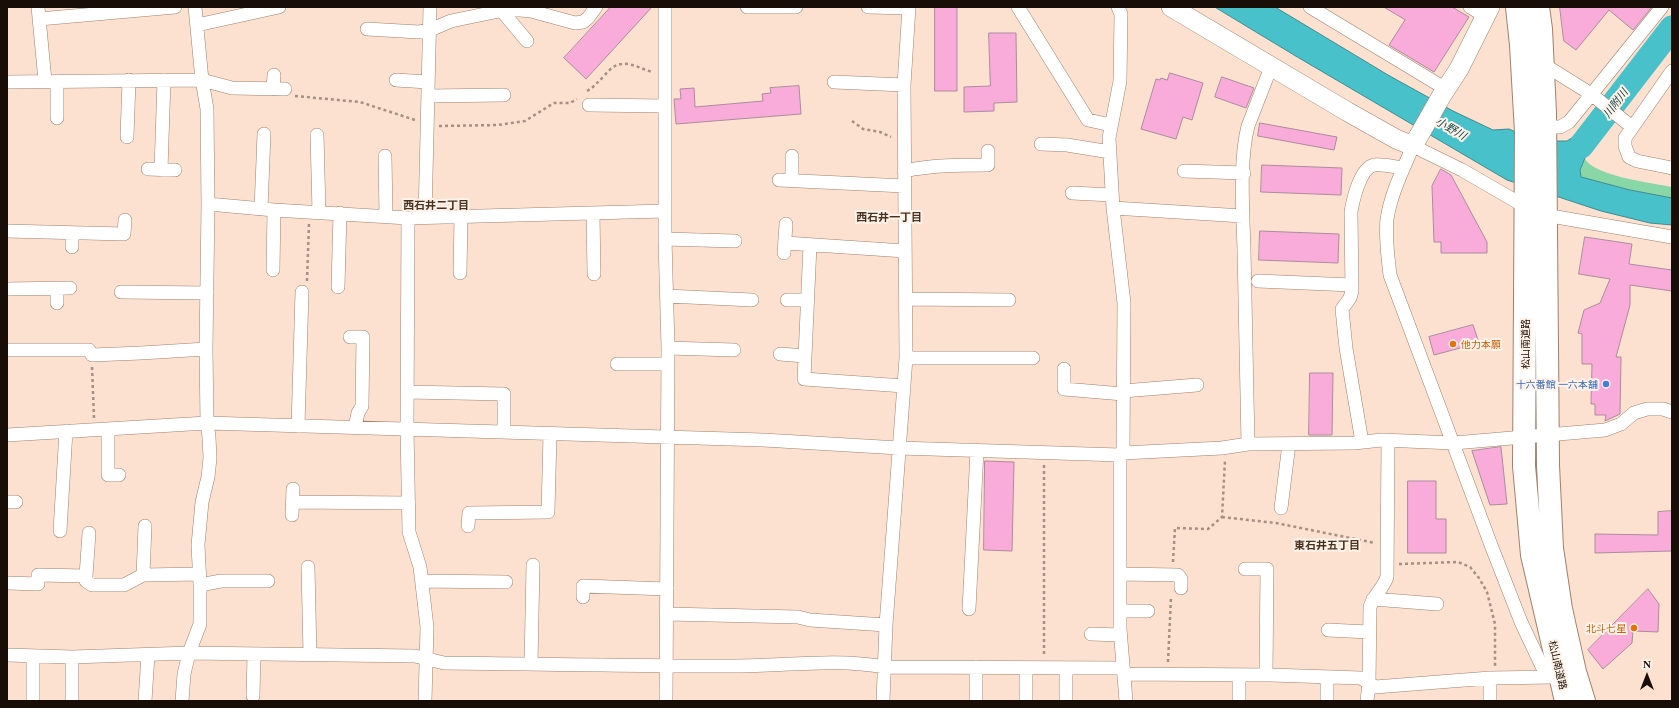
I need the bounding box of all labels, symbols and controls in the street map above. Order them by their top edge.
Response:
water label: 川附川 [1600,86,1630,120]
water label: 小野川 [1433,114,1469,142]
district label: 西石井二丁目 [403,198,469,212]
district label: 西石井一丁目 [856,210,922,224]
street label: 松山南道路 [1519,319,1531,369]
place label: 他力本願 [1461,338,1501,350]
marker: 他力本願 [1448,339,1458,349]
place label: 十六番館 一六本舗 [1516,378,1598,390]
marker: 十六番館 一六本舗 [1601,379,1611,389]
district label: 東石井五丁目 [1294,538,1360,552]
place label: 北斗七星 [1586,622,1626,634]
marker: 北斗七星 [1629,623,1639,633]
street label: 松山南道路 [1547,639,1569,691]
north arrow [1627,656,1667,696]
text: N [1643,658,1651,670]

